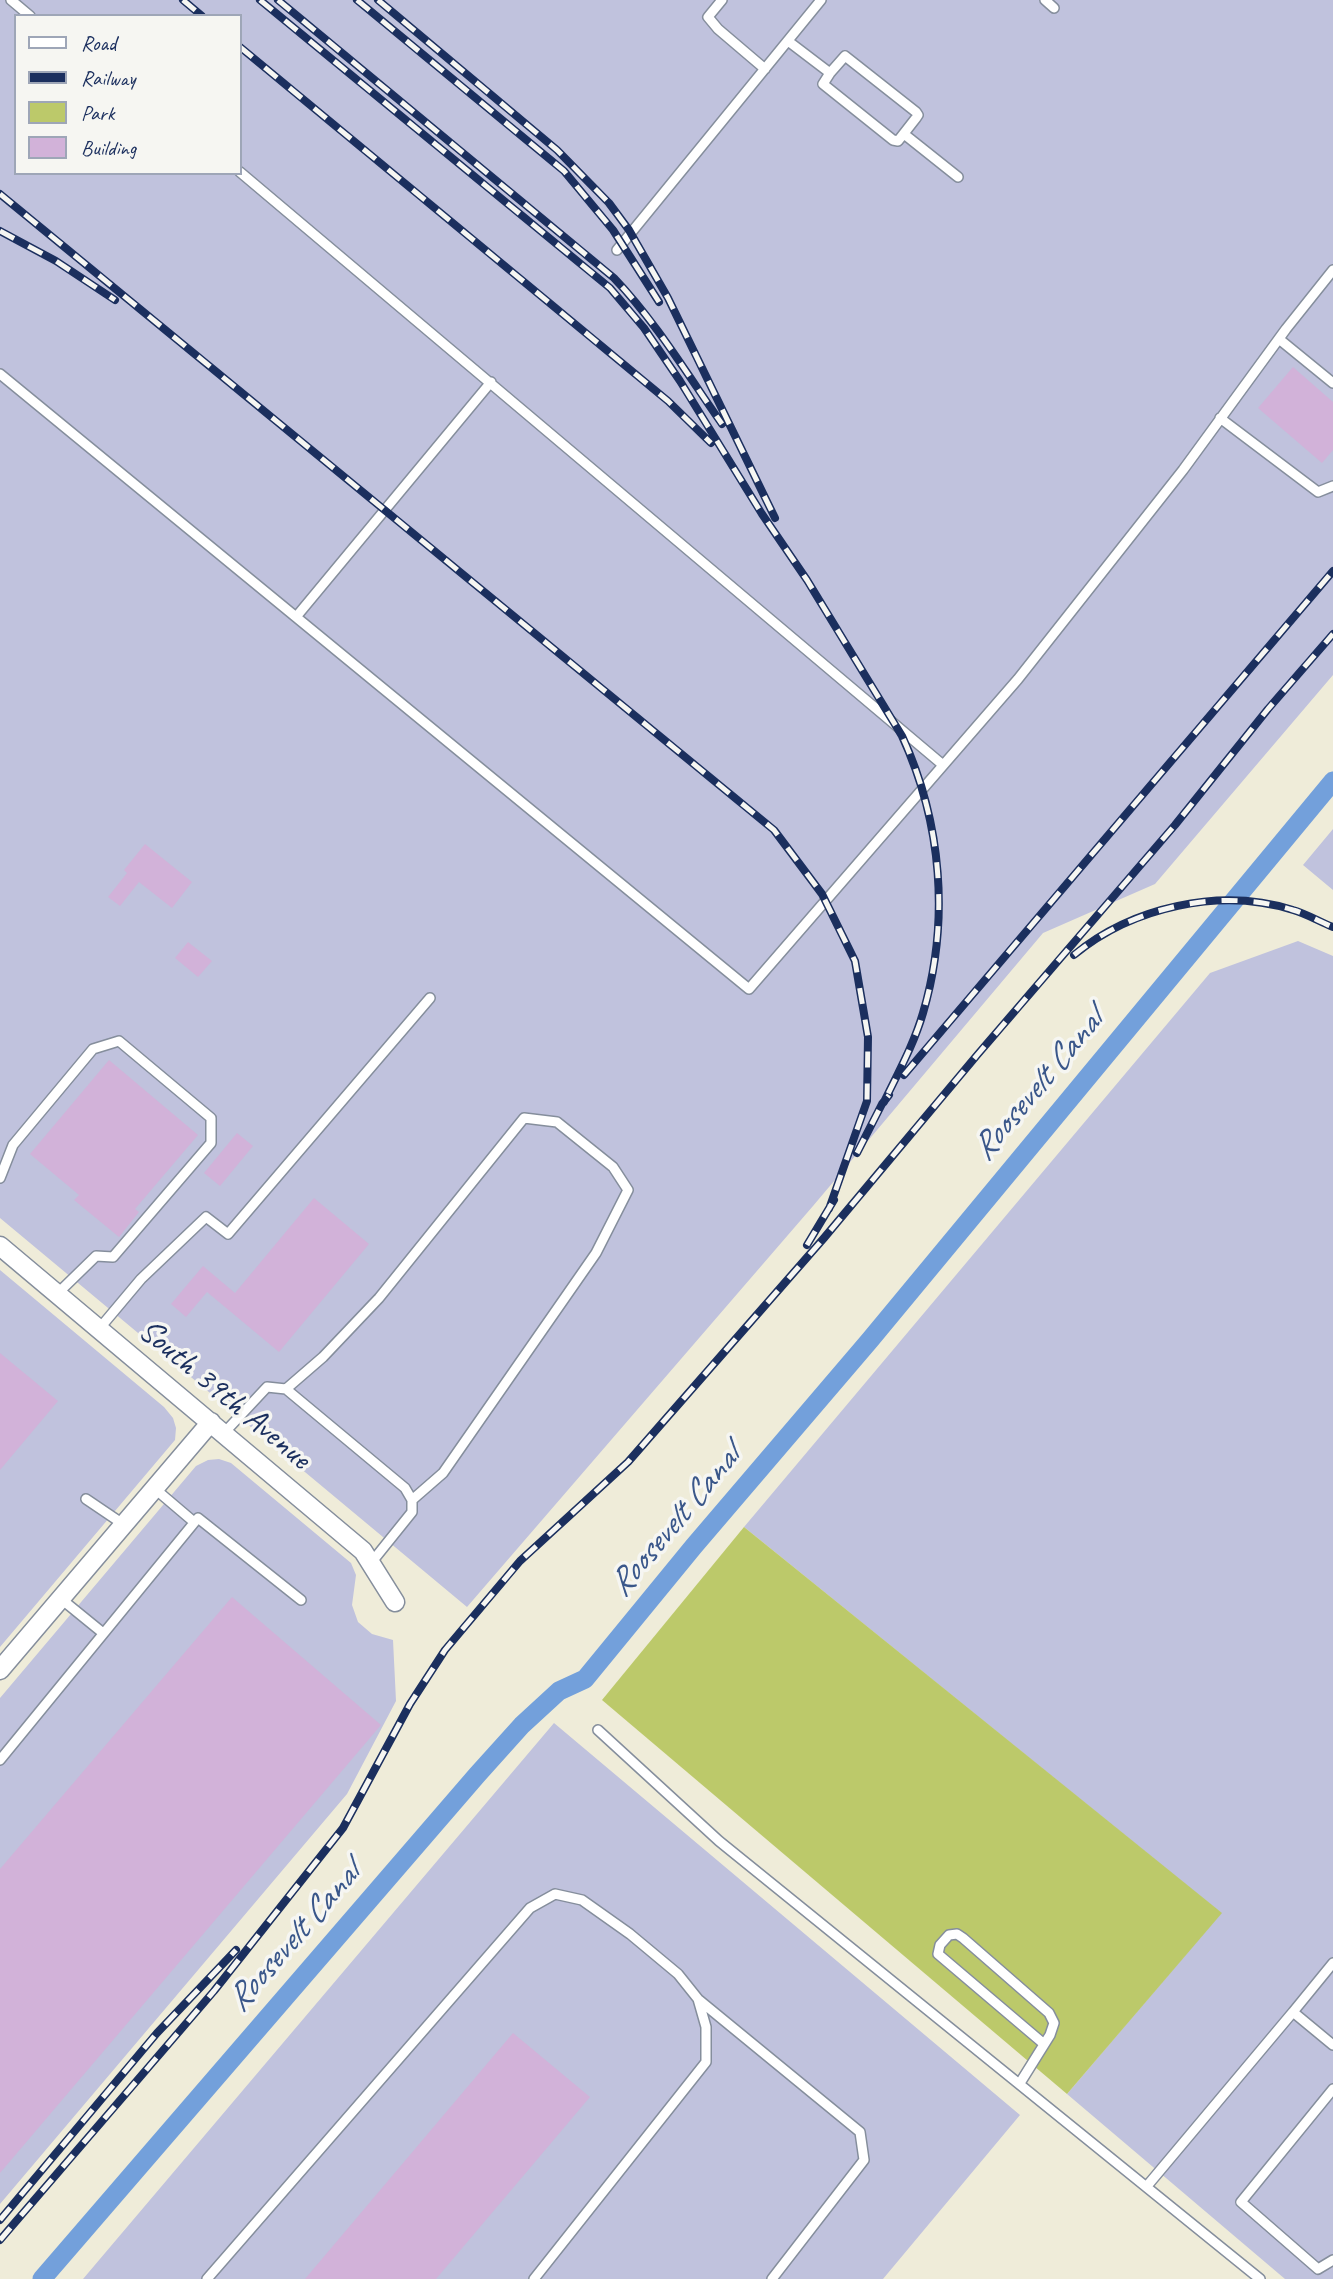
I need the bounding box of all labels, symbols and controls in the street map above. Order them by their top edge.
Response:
legend [14,14,242,175]
text: Road [81,30,116,56]
text: Railway [81,65,135,91]
text: Park [81,100,114,126]
text: Building [81,135,136,161]
water label: Roosevelt Canal [963,1002,1113,1170]
street label: South 39th Avenue [130,1311,318,1479]
water label: Roosevelt Canal [600,1438,750,1606]
water label: Roosevelt Canal [218,1855,370,2021]

